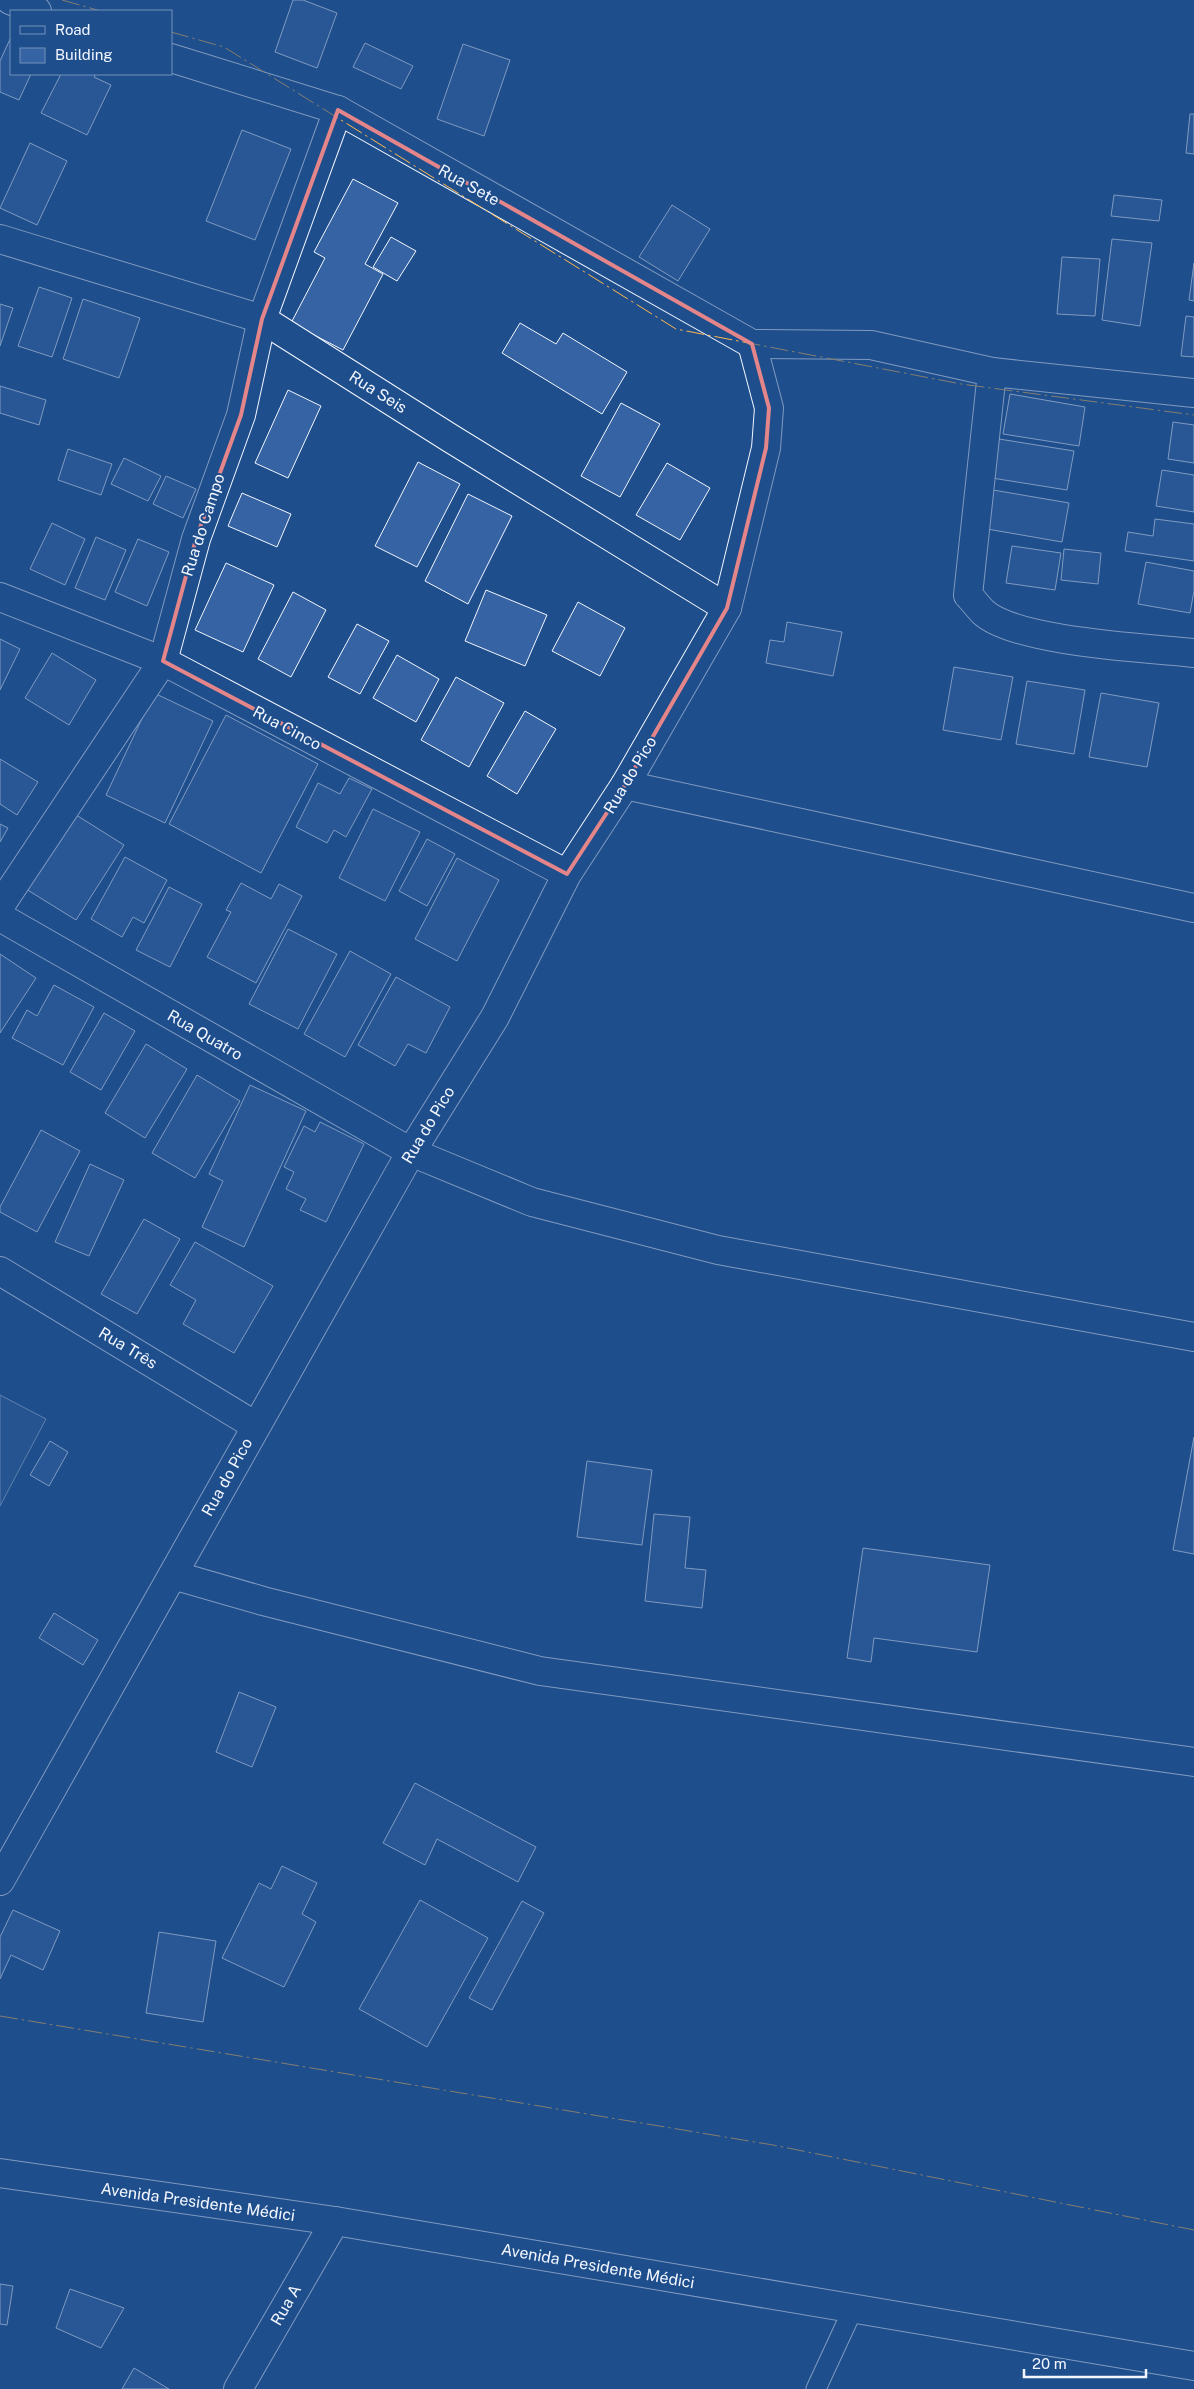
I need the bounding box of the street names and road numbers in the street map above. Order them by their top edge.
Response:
street label: Rua Sete [435,160,503,210]
street label: Rua Seis [346,367,410,417]
street label: Rua do Campo [177,471,229,579]
street label: Rua Cinco [250,702,324,754]
street label: Rua do Pico [600,733,660,817]
street label: Rua Quatro [164,1006,246,1064]
street label: Rua do Pico [398,1083,458,1167]
street label: Rua Três [95,1323,161,1373]
street label: Rua do Pico [198,1434,256,1520]
street label: Avenida Presidente Médici [100,2179,296,2225]
street label: Avenida Presidente Médici [500,2240,696,2292]
street label: Rua A [267,2281,305,2329]

